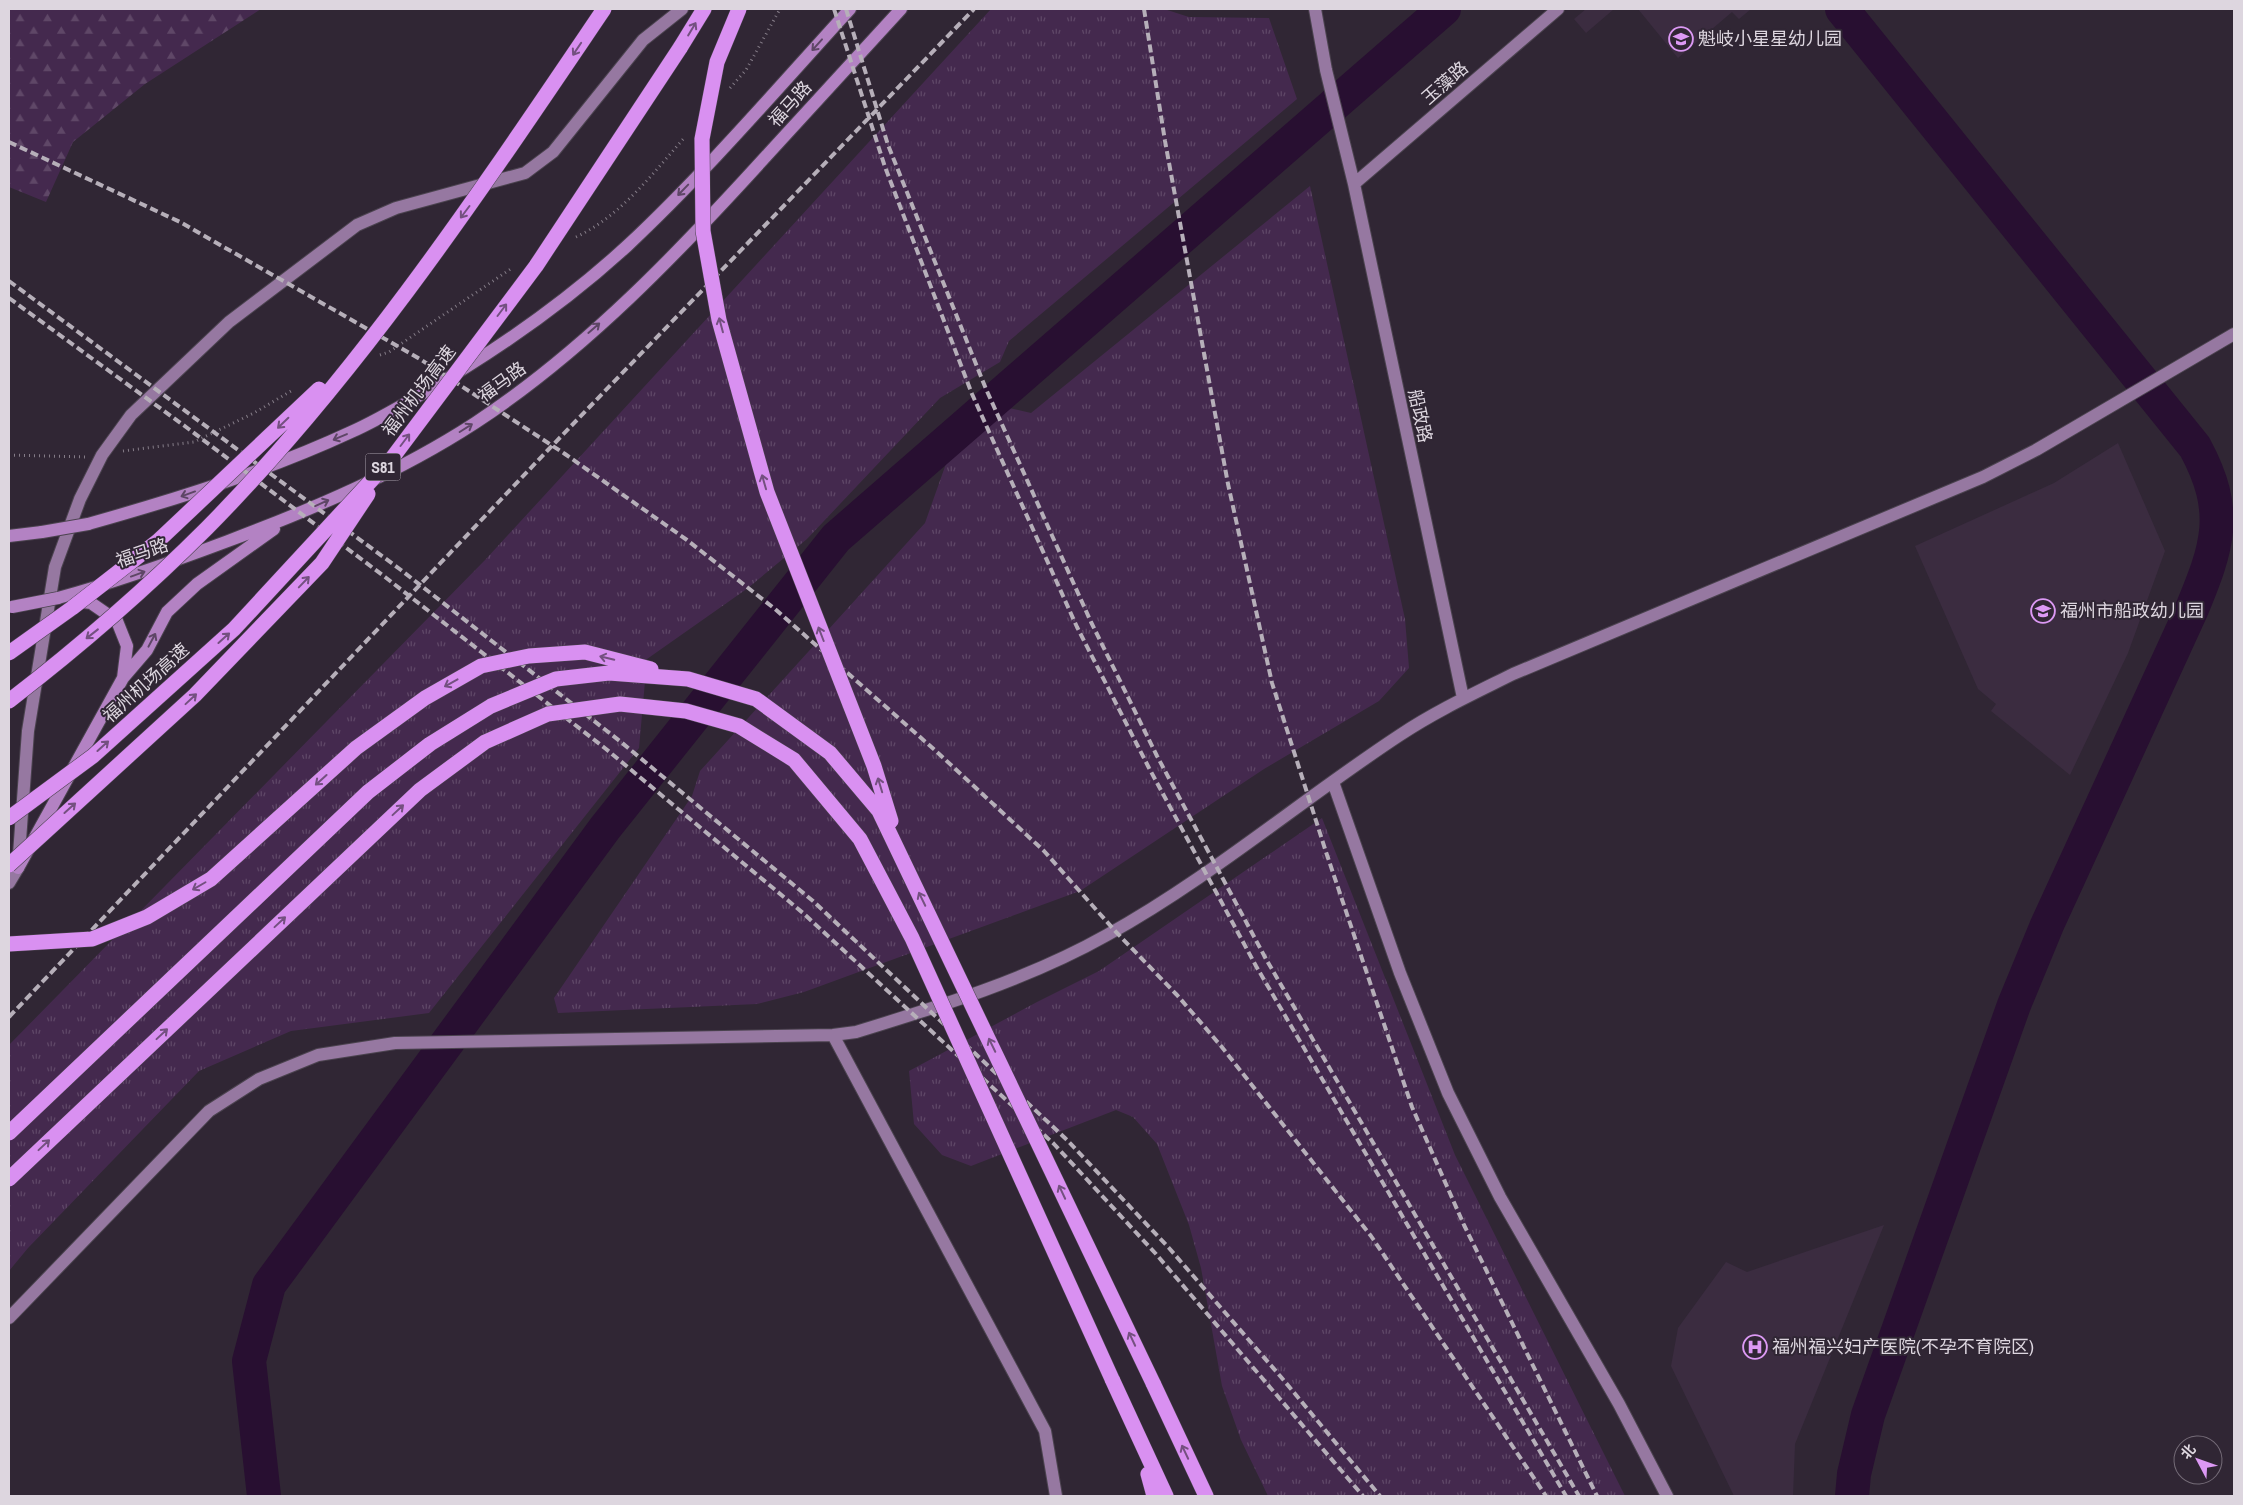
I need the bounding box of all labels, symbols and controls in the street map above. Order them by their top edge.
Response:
one-way arrow [687,22,697,36]
school or university icon: 魁岐小星星幼儿园 [1668,26,1694,52]
place label: 魁岐小星星幼儿园 [1698,26,1842,51]
one-way arrow [811,38,823,51]
one-way arrow [572,42,582,56]
street label: 玉藻路 [1416,55,1473,110]
street label: 福马路 [762,75,817,132]
one-way arrow [677,183,689,196]
one-way arrow [460,205,471,218]
one-way arrow [497,304,508,317]
one-way arrow [715,318,725,334]
one-way arrow [588,323,601,334]
street label: 福州机场高速 [376,340,461,441]
street label: 福马路 [473,356,531,408]
street label: 船政路 [1403,387,1438,445]
one-way arrow [277,417,289,429]
one-way arrow [459,423,473,433]
one-way arrow [333,432,348,442]
one-way arrow [400,433,410,447]
road number: S81 [366,454,400,481]
one-way arrow [759,474,769,490]
one-way arrow [181,491,196,500]
one-way arrow [314,498,329,508]
street label: 福马路 [112,532,171,573]
one-way arrow [130,569,145,578]
one-way arrow [298,576,310,589]
school or university icon: 福州市船政幼儿园 [2030,598,2056,624]
place label: 福州市船政幼儿园 [2060,598,2204,623]
one-way arrow [816,627,825,642]
one-way arrow [86,629,99,640]
one-way arrow [147,632,157,647]
one-way arrow [218,632,231,643]
street label: 福州机场高速 [97,637,194,728]
one-way arrow [600,653,616,662]
one-way arrow [444,679,459,688]
one-way arrow [185,693,197,705]
one-way arrow [97,740,110,752]
one-way arrow [314,774,327,785]
one-way arrow [875,778,885,794]
one-way arrow [64,802,77,814]
one-way arrow [392,804,405,816]
one-way arrow [192,882,206,892]
one-way arrow [916,892,926,907]
one-way arrow [274,916,287,928]
one-way arrow [156,1028,169,1040]
one-way arrow [987,1038,996,1053]
one-way arrow [38,1139,51,1151]
one-way arrow [1057,1185,1067,1200]
one-way arrow [1127,1332,1136,1347]
hospital icon: 福州福兴妇产医院(不孕不育院区) [1742,1334,1768,1360]
place label: 福州福兴妇产医院(不孕不育院区) [1772,1334,2034,1359]
north arrow [2173,1435,2223,1485]
text: 北 [2177,1440,2200,1463]
one-way arrow [1180,1445,1190,1460]

